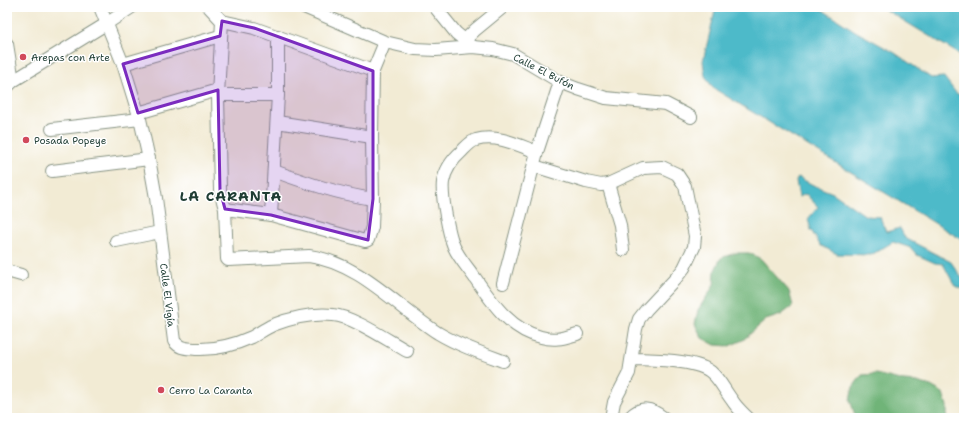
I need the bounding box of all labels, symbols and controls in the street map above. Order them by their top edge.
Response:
street label: Calle El Bufón [511,50,576,92]
place label: Arepas con Arte [31,51,110,64]
marker: Arepas con Arte [18,52,28,62]
place label: Posada Popeye [34,134,107,147]
marker: Posada Popeye [21,135,31,145]
district label: LA CARANTA [180,187,282,205]
street label: Calle El Vigía [157,262,178,328]
place label: Cerro La Caranta [169,384,253,397]
marker: Cerro La Caranta [156,385,166,395]

